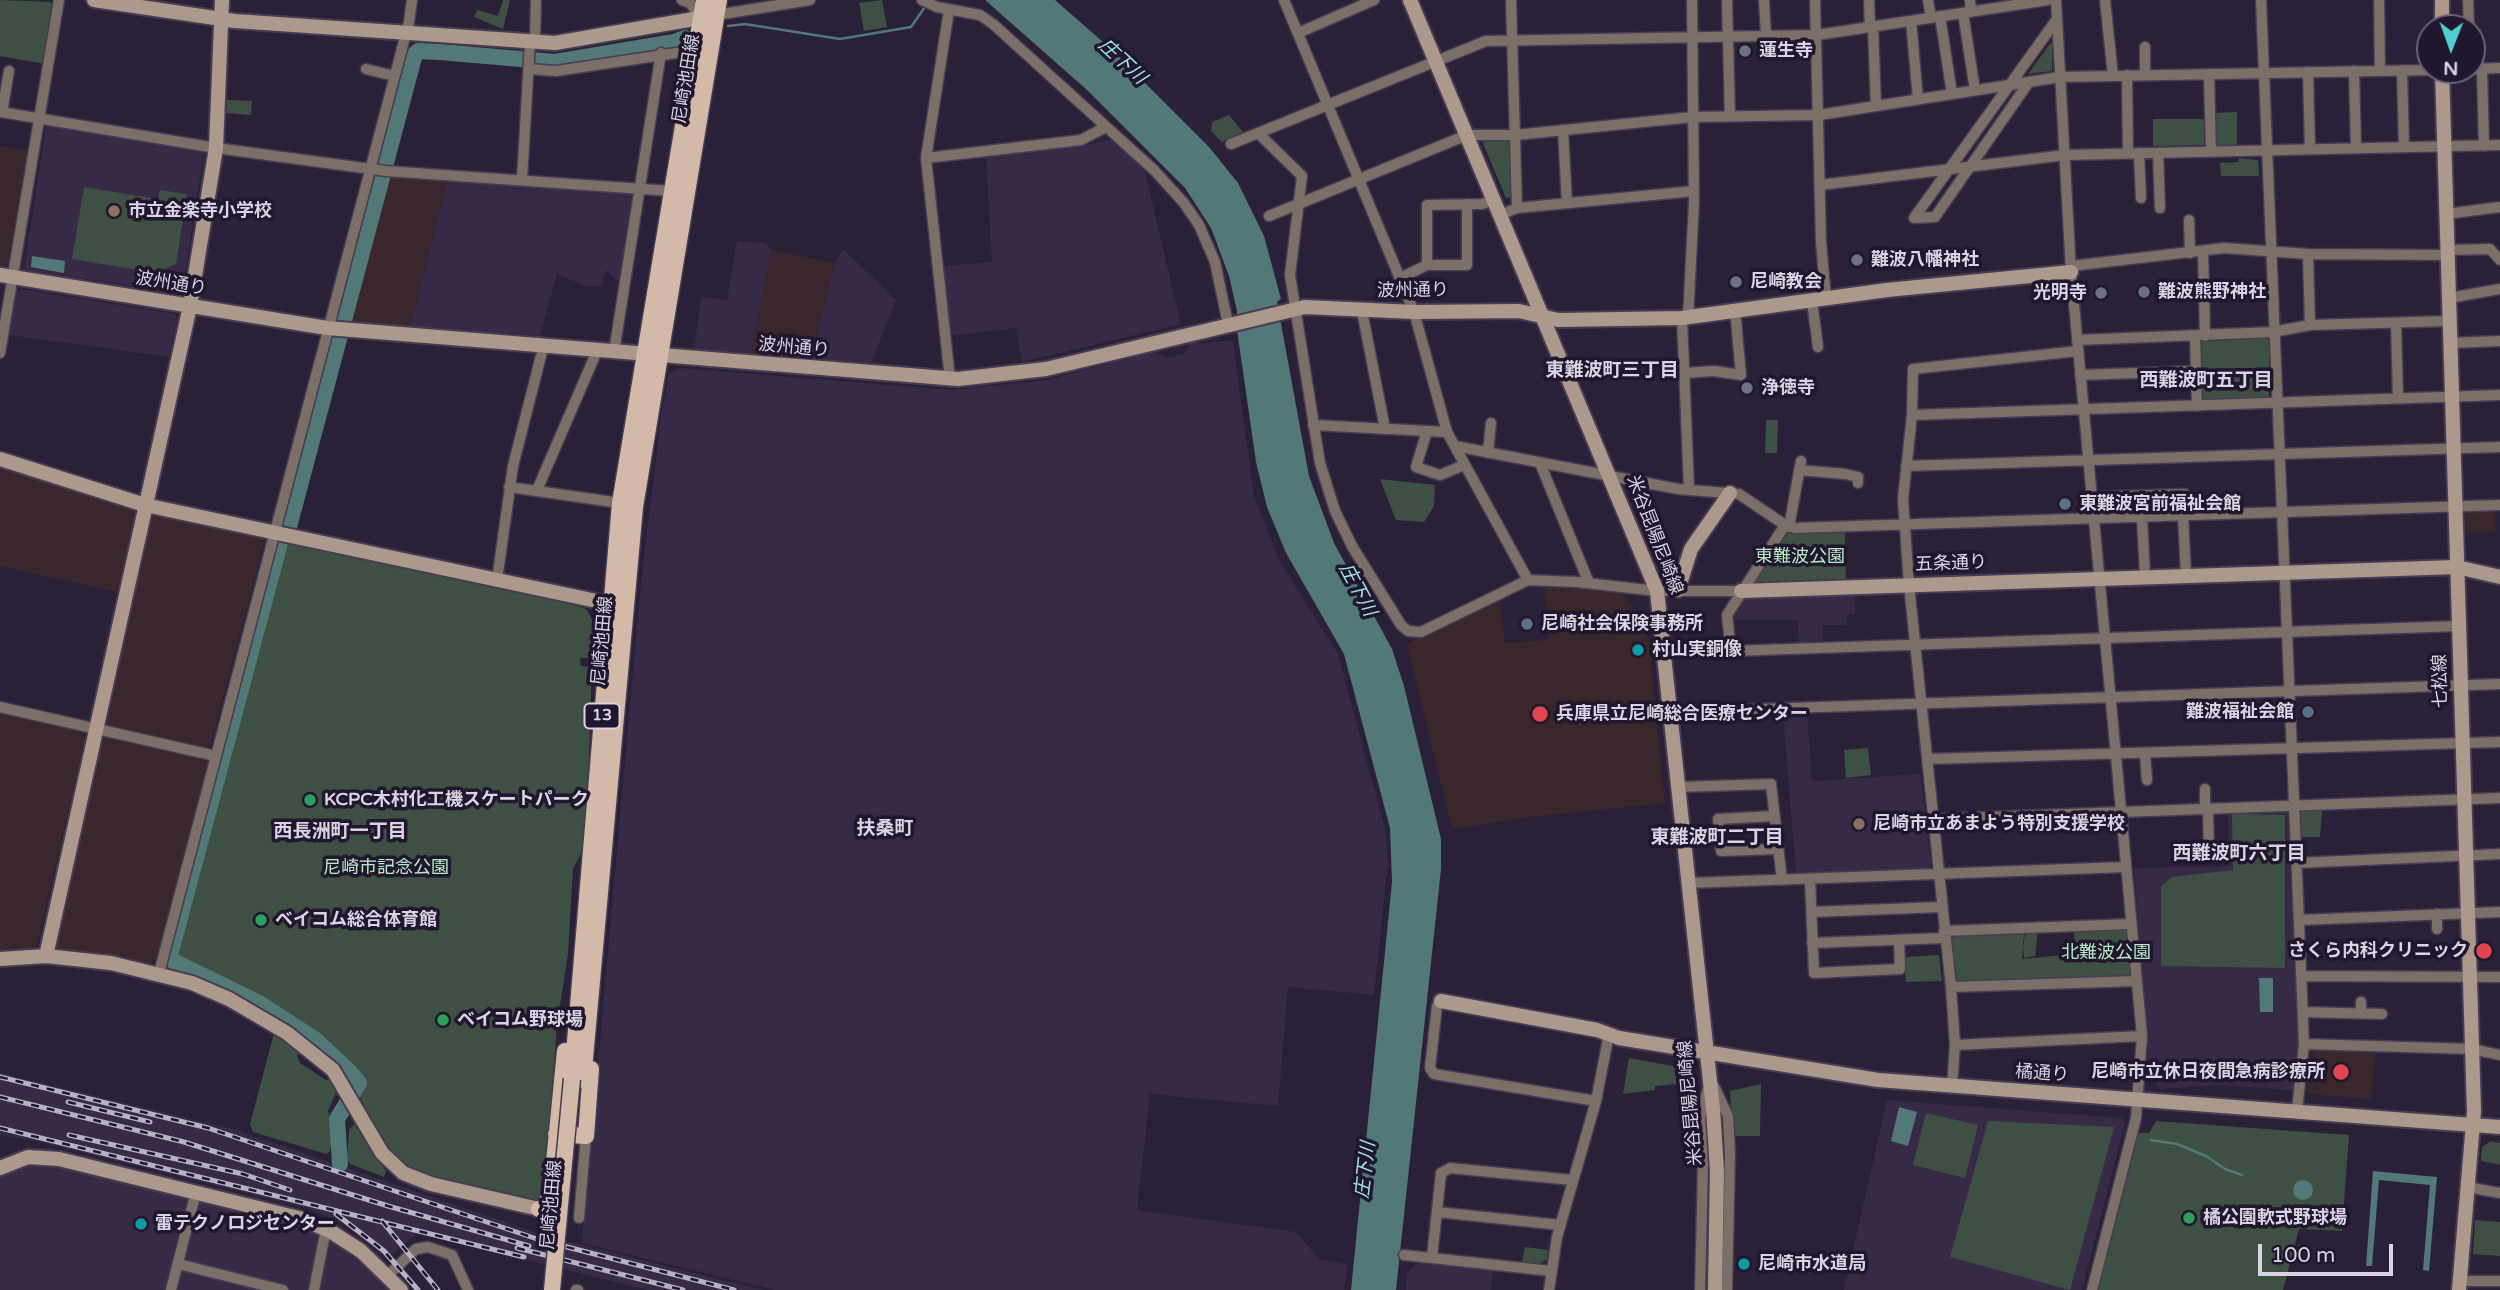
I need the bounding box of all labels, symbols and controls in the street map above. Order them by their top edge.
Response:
north arrow [2416,14,2486,84]
street label: 尼崎池田線 [669,33,705,125]
water label: 庄下川 [1093,34,1151,90]
place label: 蓮生寺 [1759,40,1813,62]
marker: 蓮生寺 [1737,43,1753,59]
text: N [2443,57,2458,79]
place label: 市立金楽寺小学校 [128,200,272,222]
marker: 市立金楽寺小学校 [106,203,122,219]
place label: 難波八幡神社 [1871,249,1979,271]
marker: 難波八幡神社 [1849,252,1865,268]
street label: 波州通り [134,268,208,300]
place label: 尼崎教会 [1750,271,1822,293]
marker: 尼崎教会 [1728,274,1744,290]
street label: 波州通り [1377,280,1449,302]
place label: 難波熊野神社 [2158,281,2266,303]
place label: 光明寺 [2033,282,2087,304]
marker: 難波熊野神社 [2136,284,2152,300]
marker: 光明寺 [2093,285,2109,301]
street label: 波州通り [757,334,831,362]
district label: 東難波町三丁目 [1546,360,1678,382]
district label: 西難波町五丁目 [2140,370,2272,392]
place label: 浄徳寺 [1761,377,1815,399]
marker: 浄徳寺 [1739,380,1755,396]
street label: 米谷昆陽尼崎線 [1621,472,1687,598]
place label: 東難波宮前福祉会館 [2079,493,2241,515]
marker: 東難波宮前福祉会館 [2057,496,2073,512]
park label: 東難波公園 [1755,546,1845,568]
street label: 五条通り [1915,552,1987,576]
water label: 庄下川 [1334,559,1380,621]
street label: 尼崎池田線 [588,595,618,687]
place label: 尼崎社会保険事務所 [1541,613,1703,635]
marker: 尼崎社会保険事務所 [1519,616,1535,632]
place label: 村山実銅像 [1652,639,1742,661]
marker: 村山実銅像 [1630,642,1646,658]
street label: 七松線 [2430,654,2452,708]
place label: 難波福祉会館 [2186,701,2294,723]
place label: 兵庫県立尼崎総合医療センター [1556,703,1808,725]
road number: 13 [584,704,620,729]
marker: 兵庫県立尼崎総合医療センター [1530,704,1550,724]
marker: 難波福祉会館 [2300,704,2316,720]
place label: KCPC木村化工機スケートパーク [324,789,589,811]
marker: KCPC木村化工機スケートパーク [302,792,318,808]
place label: 尼崎市立あまよう特別支援学校 [1873,813,2125,835]
marker: 尼崎市立あまよう特別支援学校 [1851,816,1867,832]
district label: 扶桑町 [857,818,913,840]
district label: 西長洲町一丁目 [274,821,406,843]
district label: 東難波町二丁目 [1651,827,1783,849]
district label: 西難波町六丁目 [2173,843,2305,865]
park label: 尼崎市記念公園 [323,857,449,879]
place label: ベイコム総合体育館 [275,909,437,931]
marker: ベイコム総合体育館 [253,912,269,928]
place label: さくら内科クリニック [2288,940,2468,962]
marker: さくら内科クリニック [2474,941,2494,961]
park label: 北難波公園 [2061,942,2151,964]
place label: ベイコム野球場 [457,1009,583,1031]
marker: ベイコム野球場 [435,1012,451,1028]
street label: 米谷昆陽尼崎線 [1675,1039,1707,1167]
street label: 橘通り [2014,1061,2070,1087]
place label: 尼崎市立休日夜間急病診療所 [2091,1061,2325,1083]
marker: 尼崎市立休日夜間急病診療所 [2331,1062,2351,1082]
water label: 庄下川 [1351,1140,1381,1200]
street label: 尼崎池田線 [537,1159,567,1251]
place label: 橘公園軟式野球場 [2203,1207,2347,1229]
marker: 橘公園軟式野球場 [2181,1210,2197,1226]
place label: 雷テクノロジセンター [155,1213,335,1235]
marker: 雷テクノロジセンター [133,1216,149,1232]
scale bar [2262,1230,2397,1274]
text: 100 m [2271,1243,2335,1268]
place label: 尼崎市水道局 [1758,1253,1866,1275]
marker: 尼崎市水道局 [1736,1256,1752,1272]

